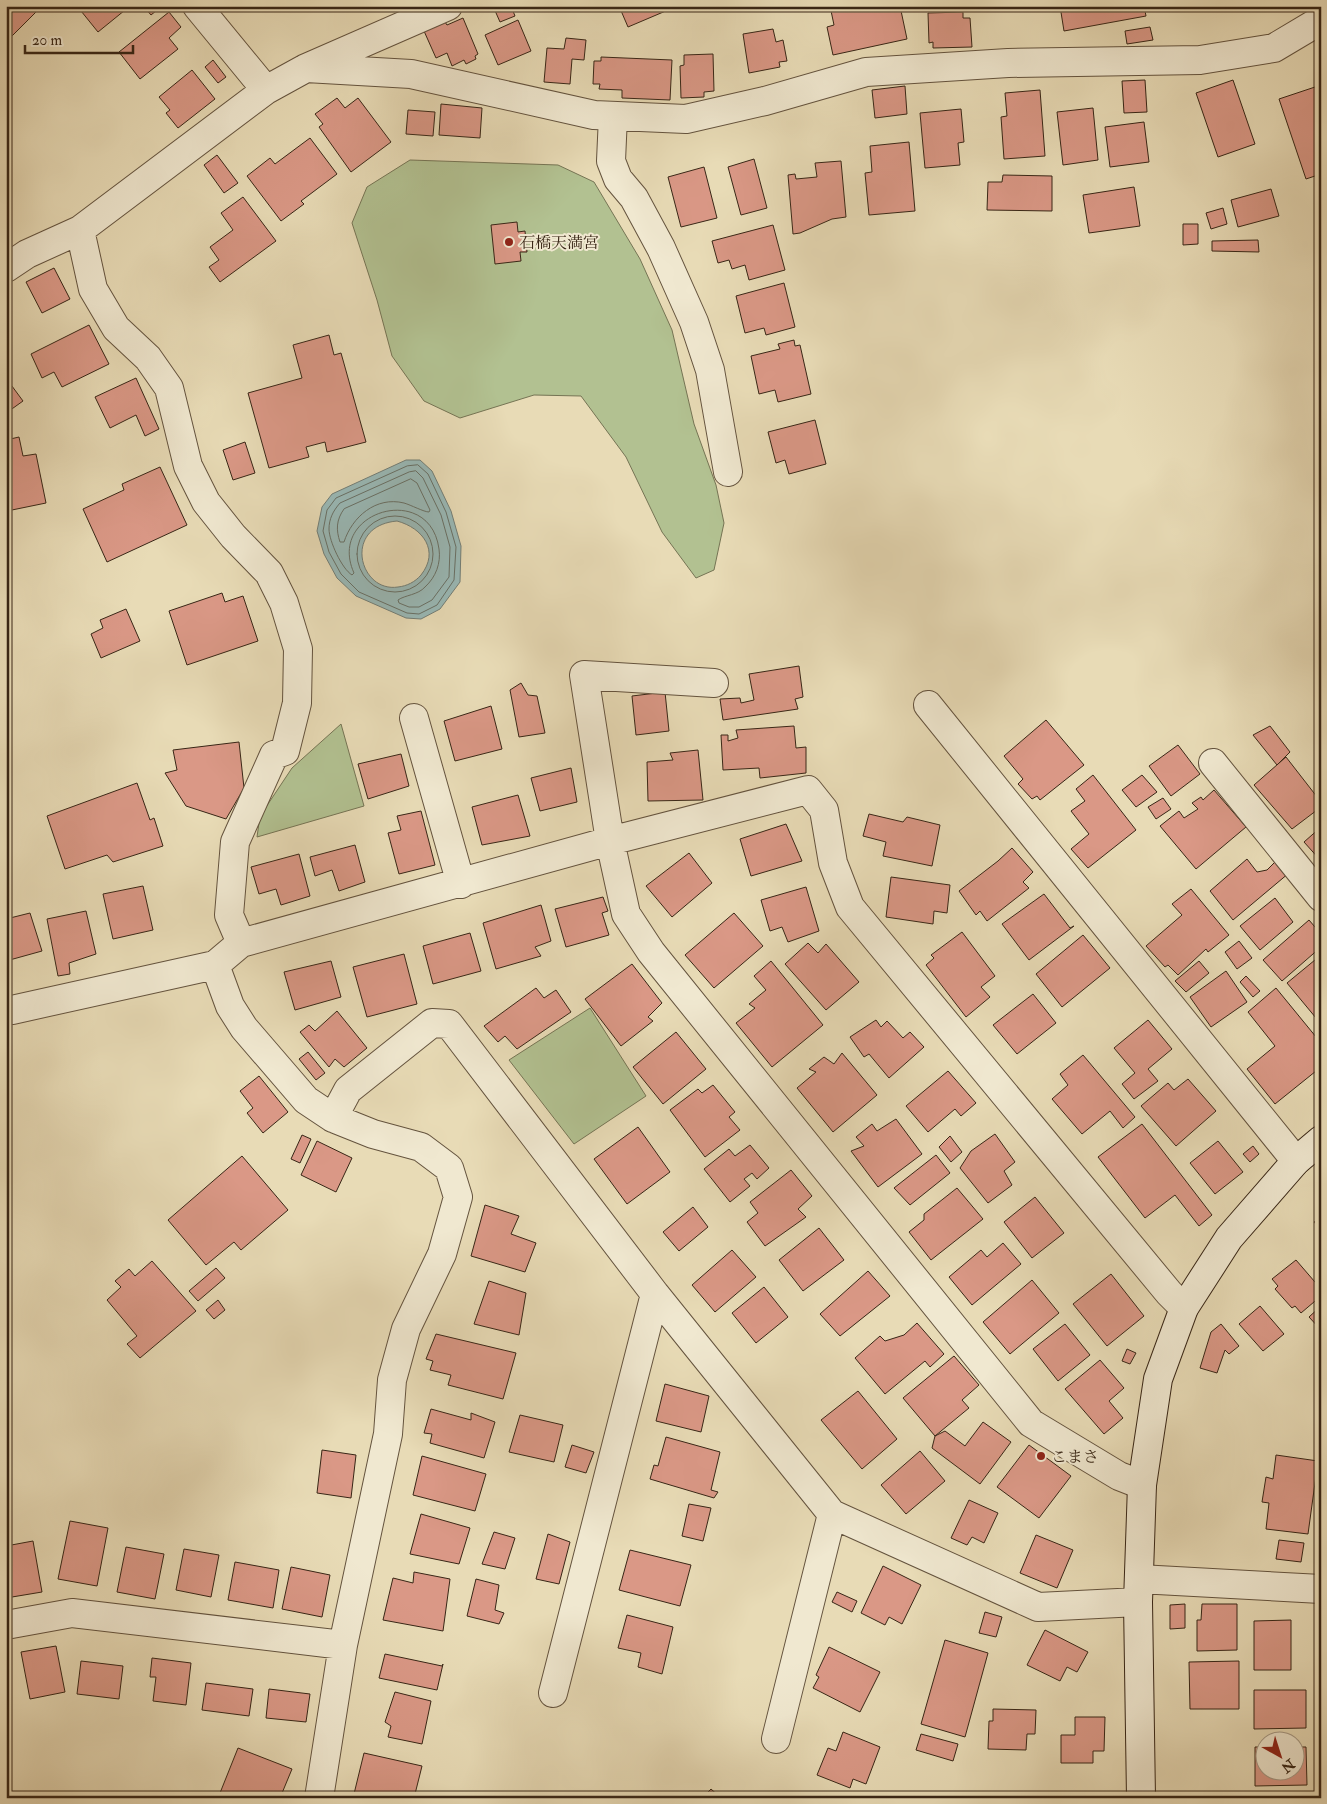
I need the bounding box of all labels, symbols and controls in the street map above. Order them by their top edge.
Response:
scale bar [25,22,132,54]
text: 20 m [32,31,62,50]
place label: 石橋天満宮 [519,233,599,253]
marker: 石橋天満宮 [503,236,515,248]
place label: こまさ [1051,1447,1099,1467]
marker: こまさ [1035,1450,1047,1462]
north arrow [1254,1732,1304,1782]
text: N [1277,1755,1299,1777]

